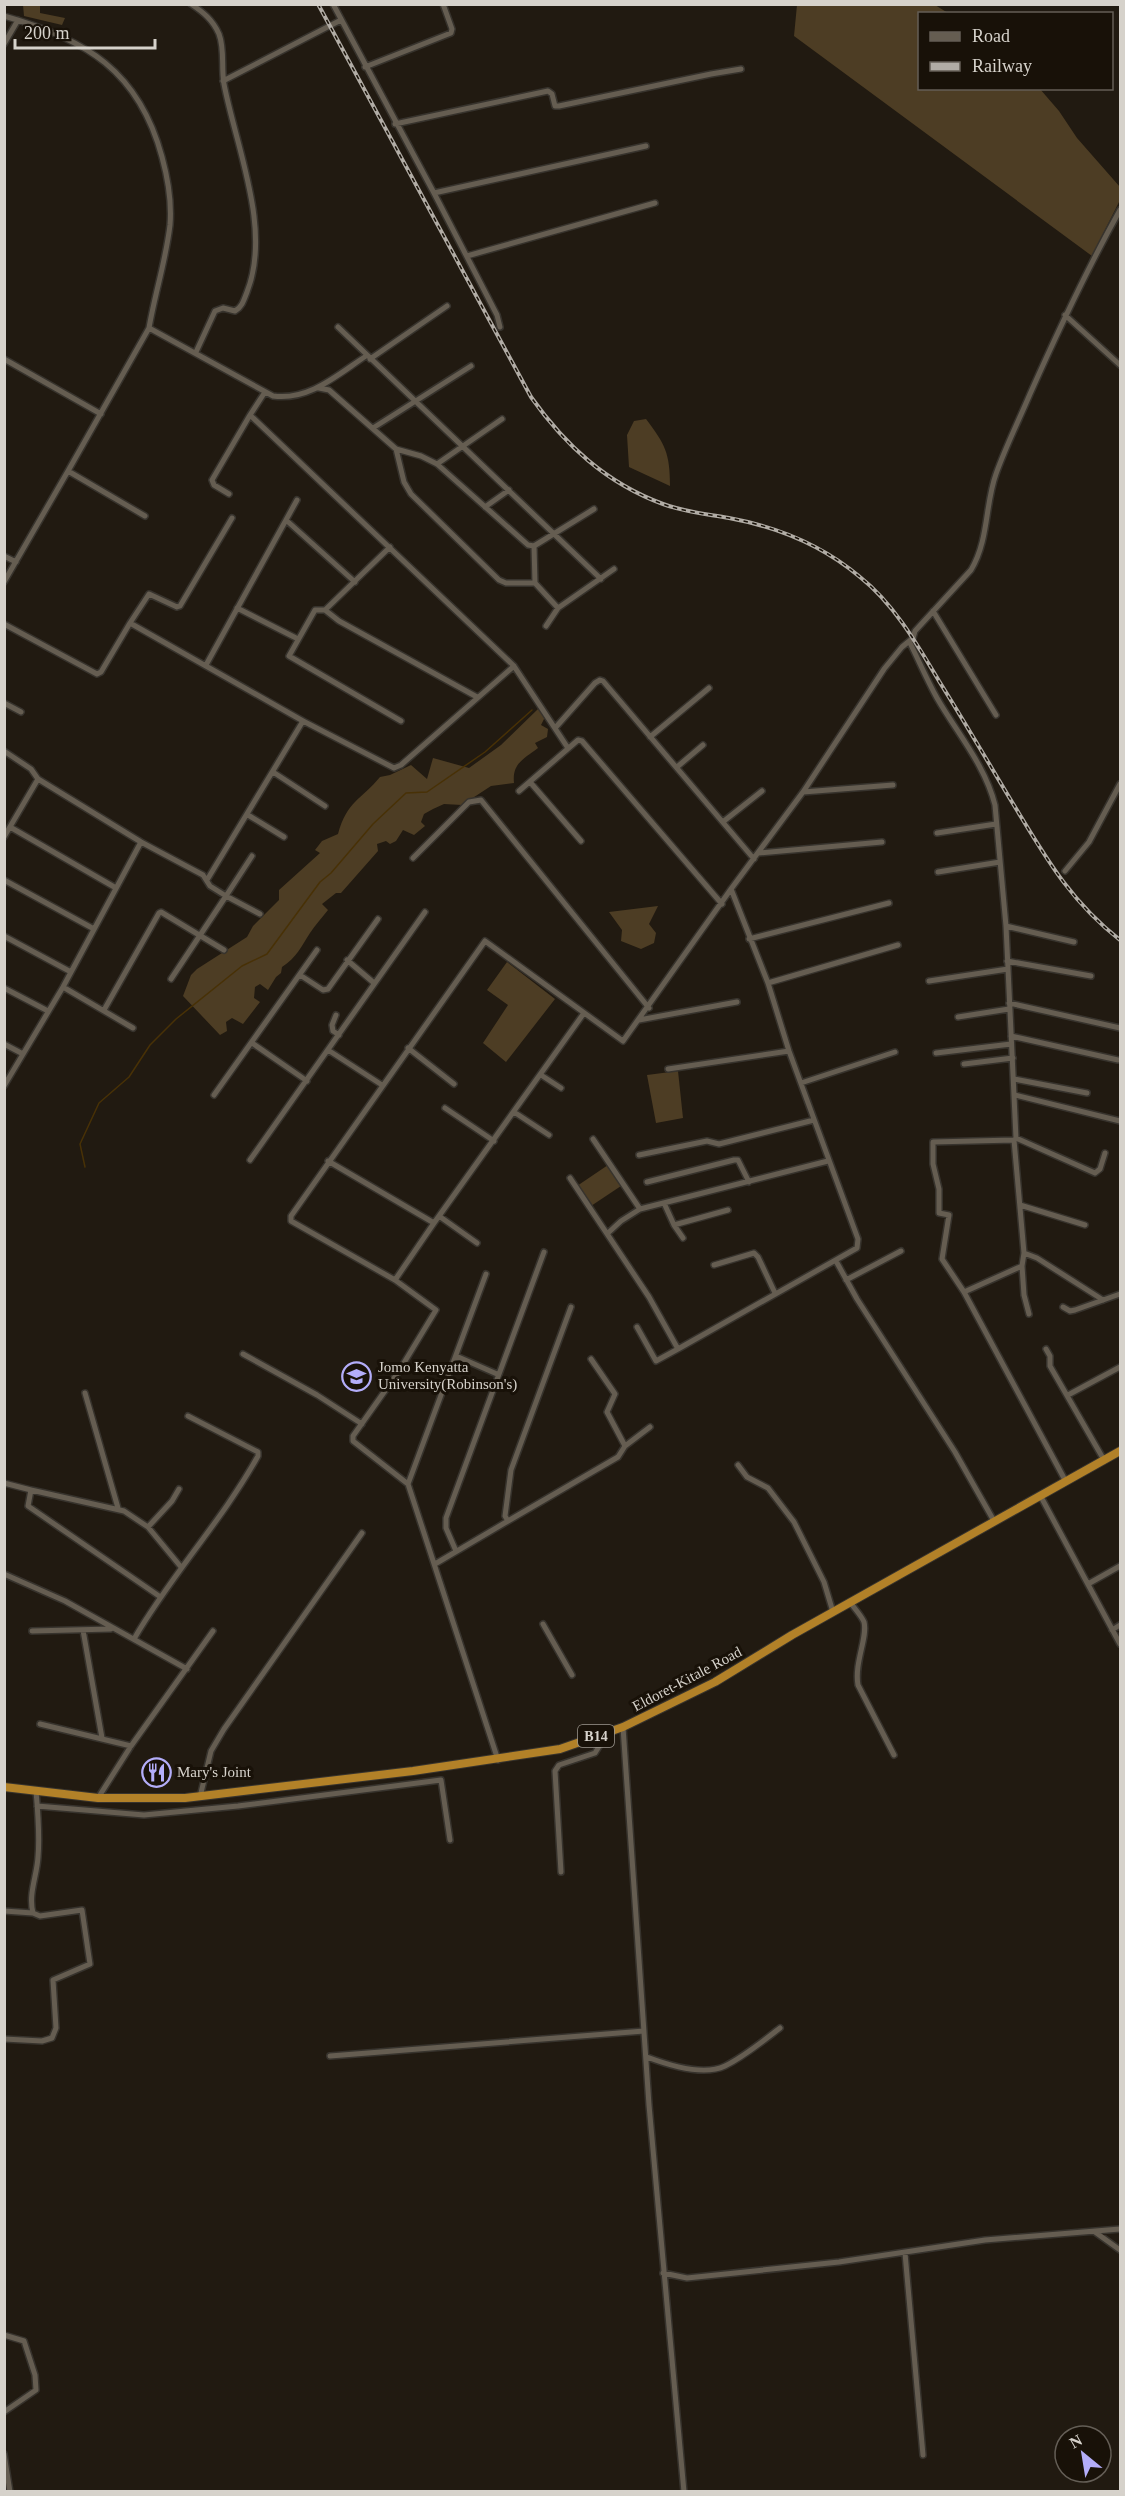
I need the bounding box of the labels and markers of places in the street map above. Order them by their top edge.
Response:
place label: Jomo Kenyatta University(Robinson's) [378,1359,517,1393]
school or university icon: Jomo Kenyatta University(Robinson's) [341,1360,373,1392]
restaurant icon: Mary's Joint [140,1756,172,1788]
place label: Mary's Joint [177,1764,252,1780]

